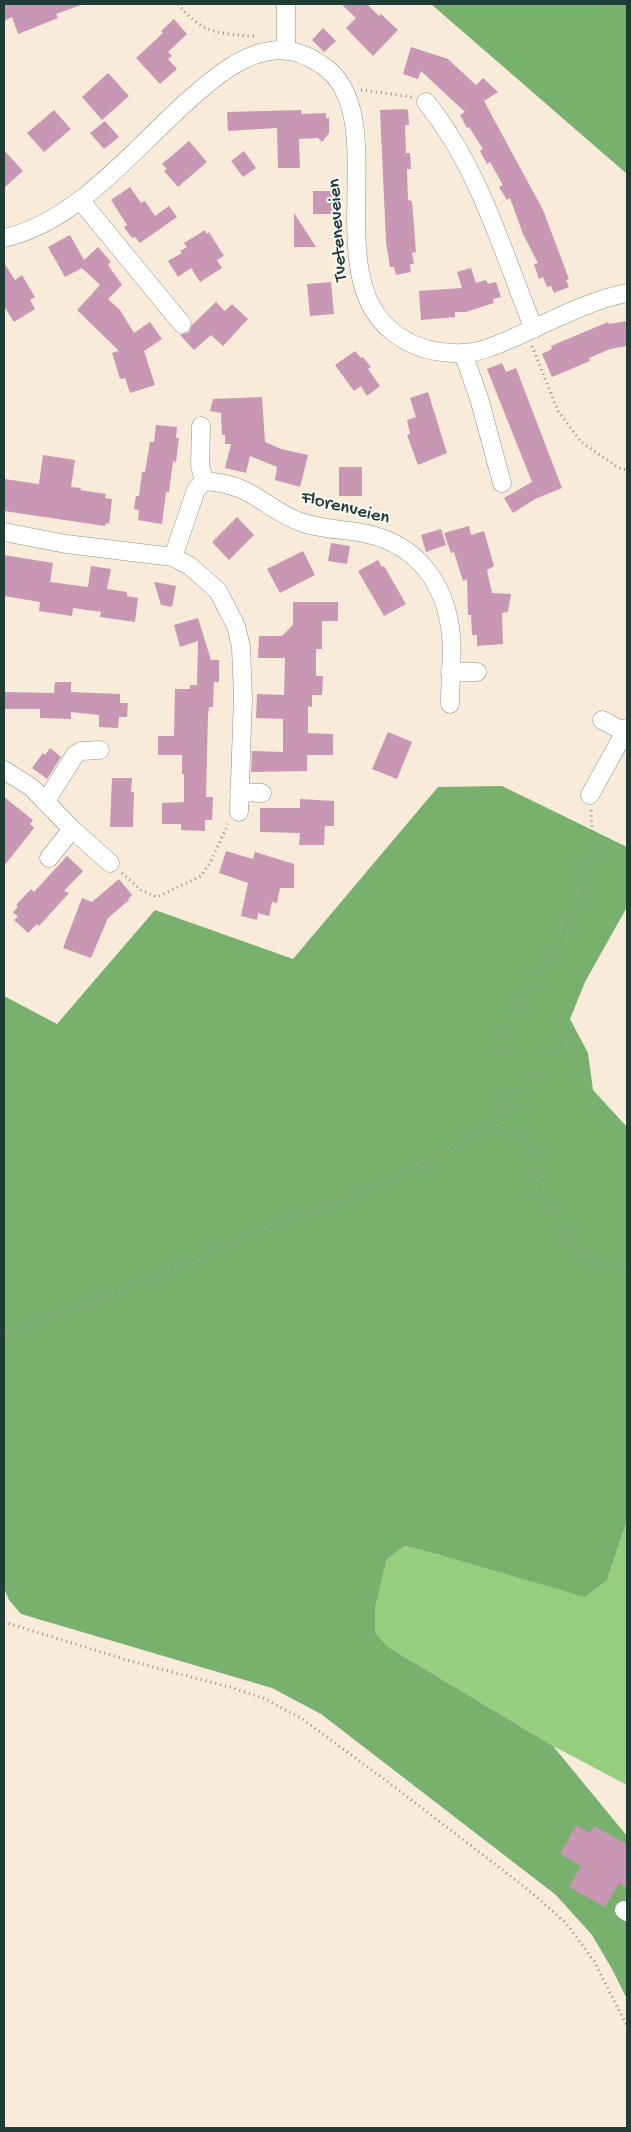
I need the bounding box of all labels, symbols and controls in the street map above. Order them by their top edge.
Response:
street label: Tveteneveien [324,178,354,282]
street label: Florenveien [298,487,392,531]

